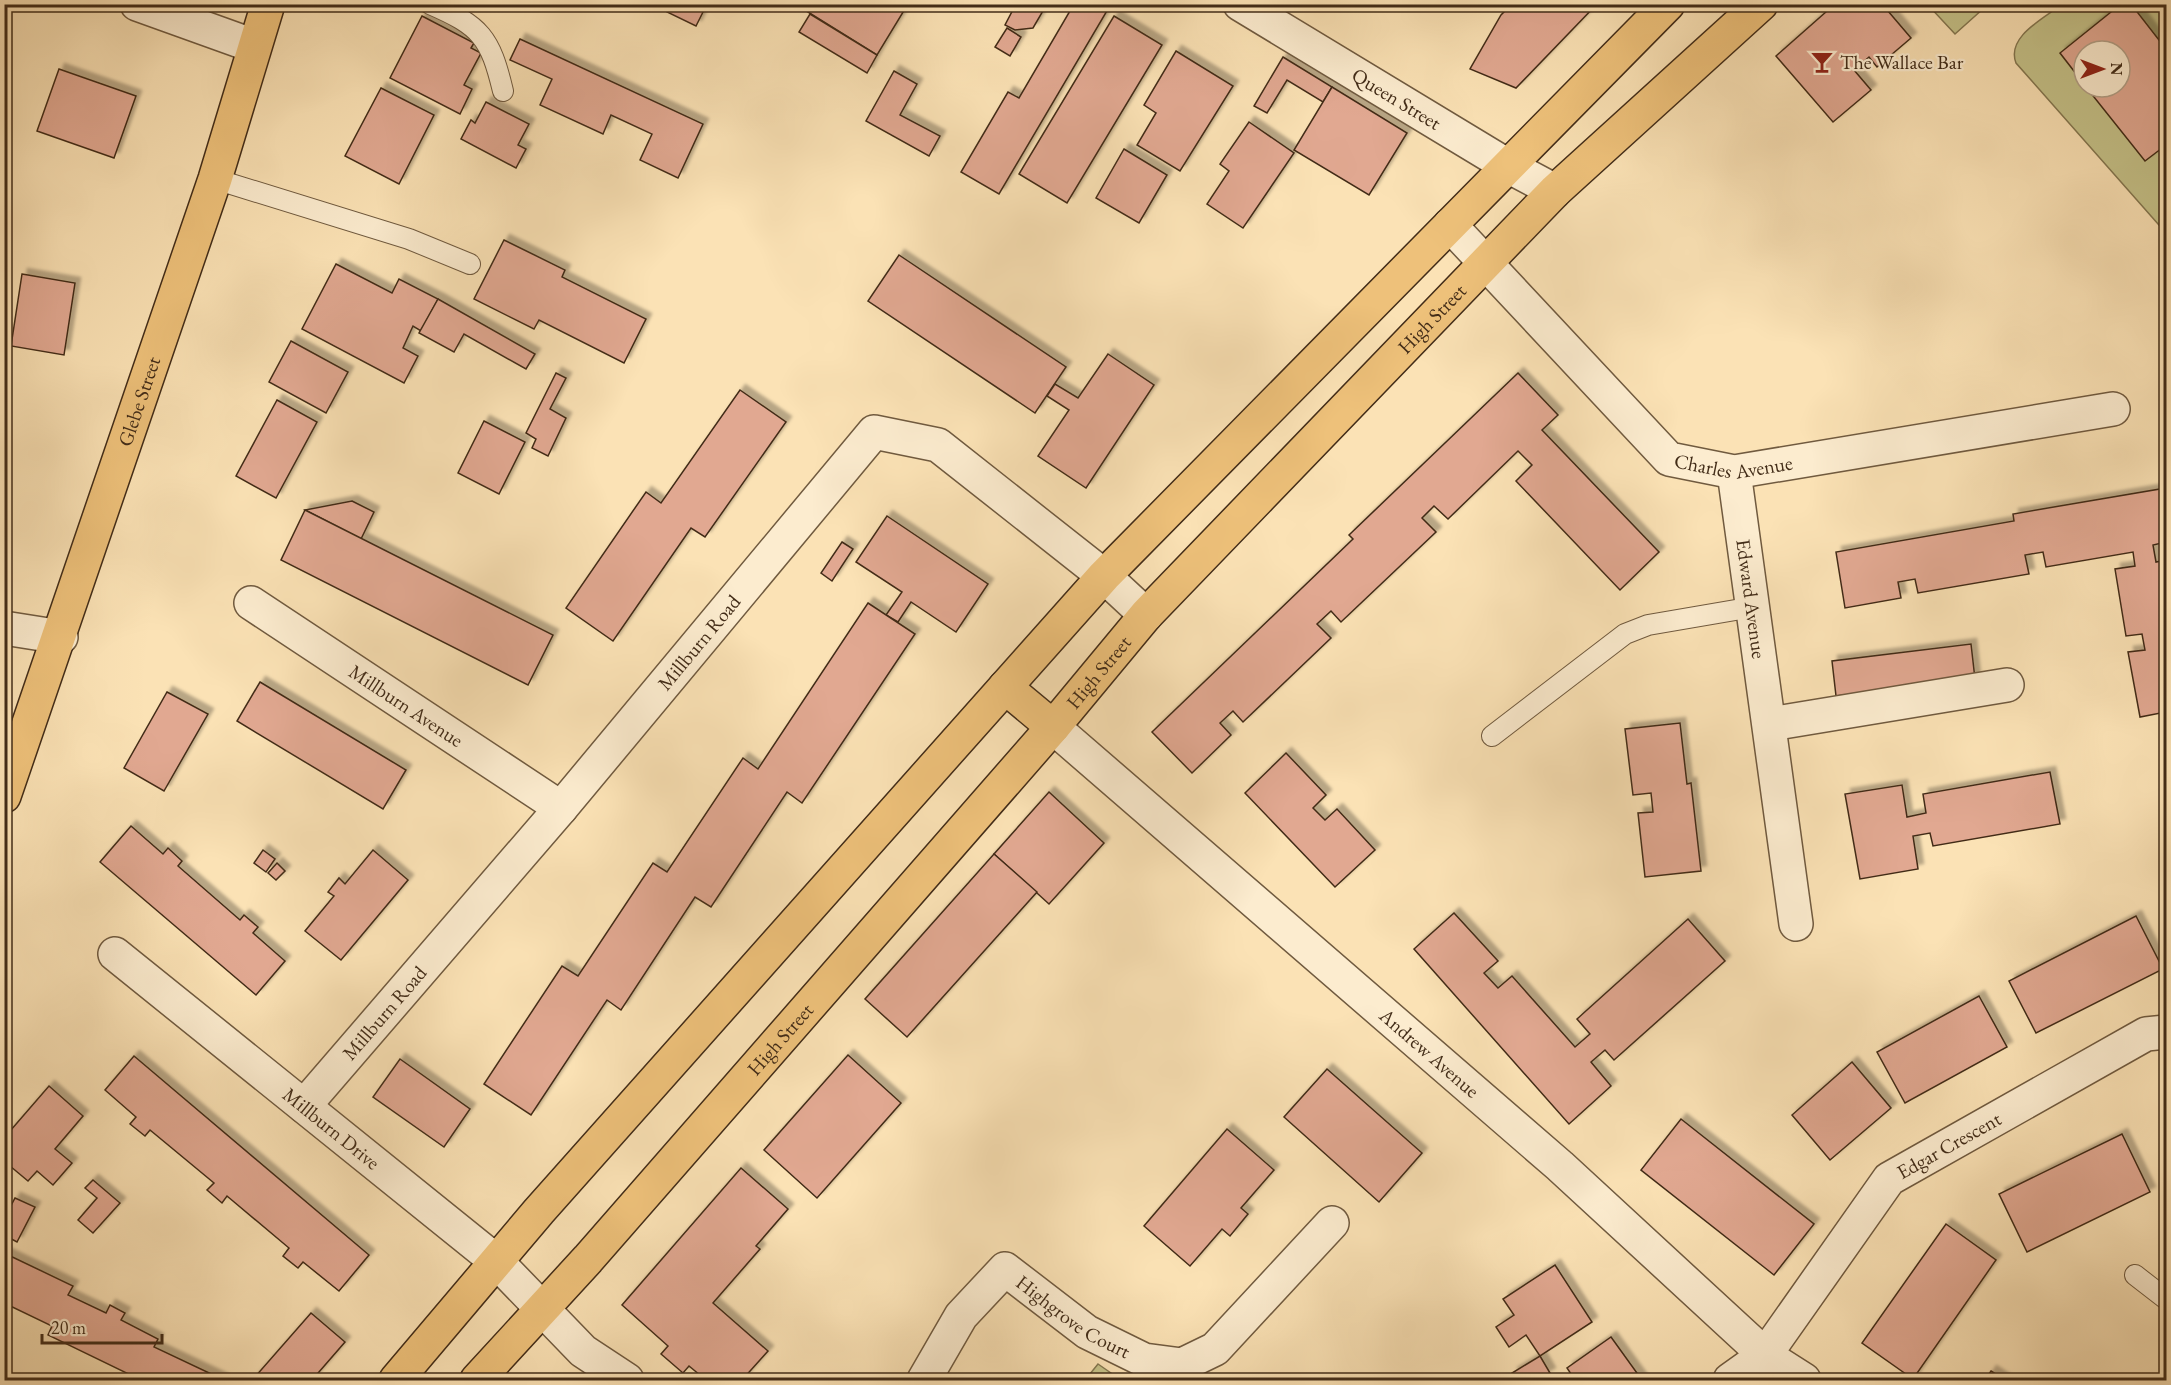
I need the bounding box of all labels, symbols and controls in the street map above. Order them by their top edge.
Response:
north arrow [2072,39,2132,99]
bar icon: The Wallace Bar [1809,49,1835,75]
place label: The Wallace Bar [1840,49,1964,75]
street label: Queen Street [1347,62,1447,136]
text: N [2106,63,2127,76]
street label: High Street [1392,277,1472,359]
street label: Glebe Street [112,352,167,450]
street label: Charles Avenue [1672,447,1795,485]
street label: Edward Avenue [1730,537,1772,660]
street label: Millburn Road [652,589,747,695]
street label: High Street [1060,629,1137,714]
street label: Millburn Avenue [344,658,469,753]
street label: Millburn Road [336,960,433,1065]
street label: High Street [741,997,819,1081]
street label: Andrew Avenue [1373,1002,1485,1104]
street label: Millburn Drive [278,1081,385,1176]
street label: Edgar Crescent [1892,1105,2006,1185]
street label: Highgrove Court [1011,1269,1135,1365]
scale bar [42,1307,162,1345]
text: 20 m [51,1316,86,1339]

